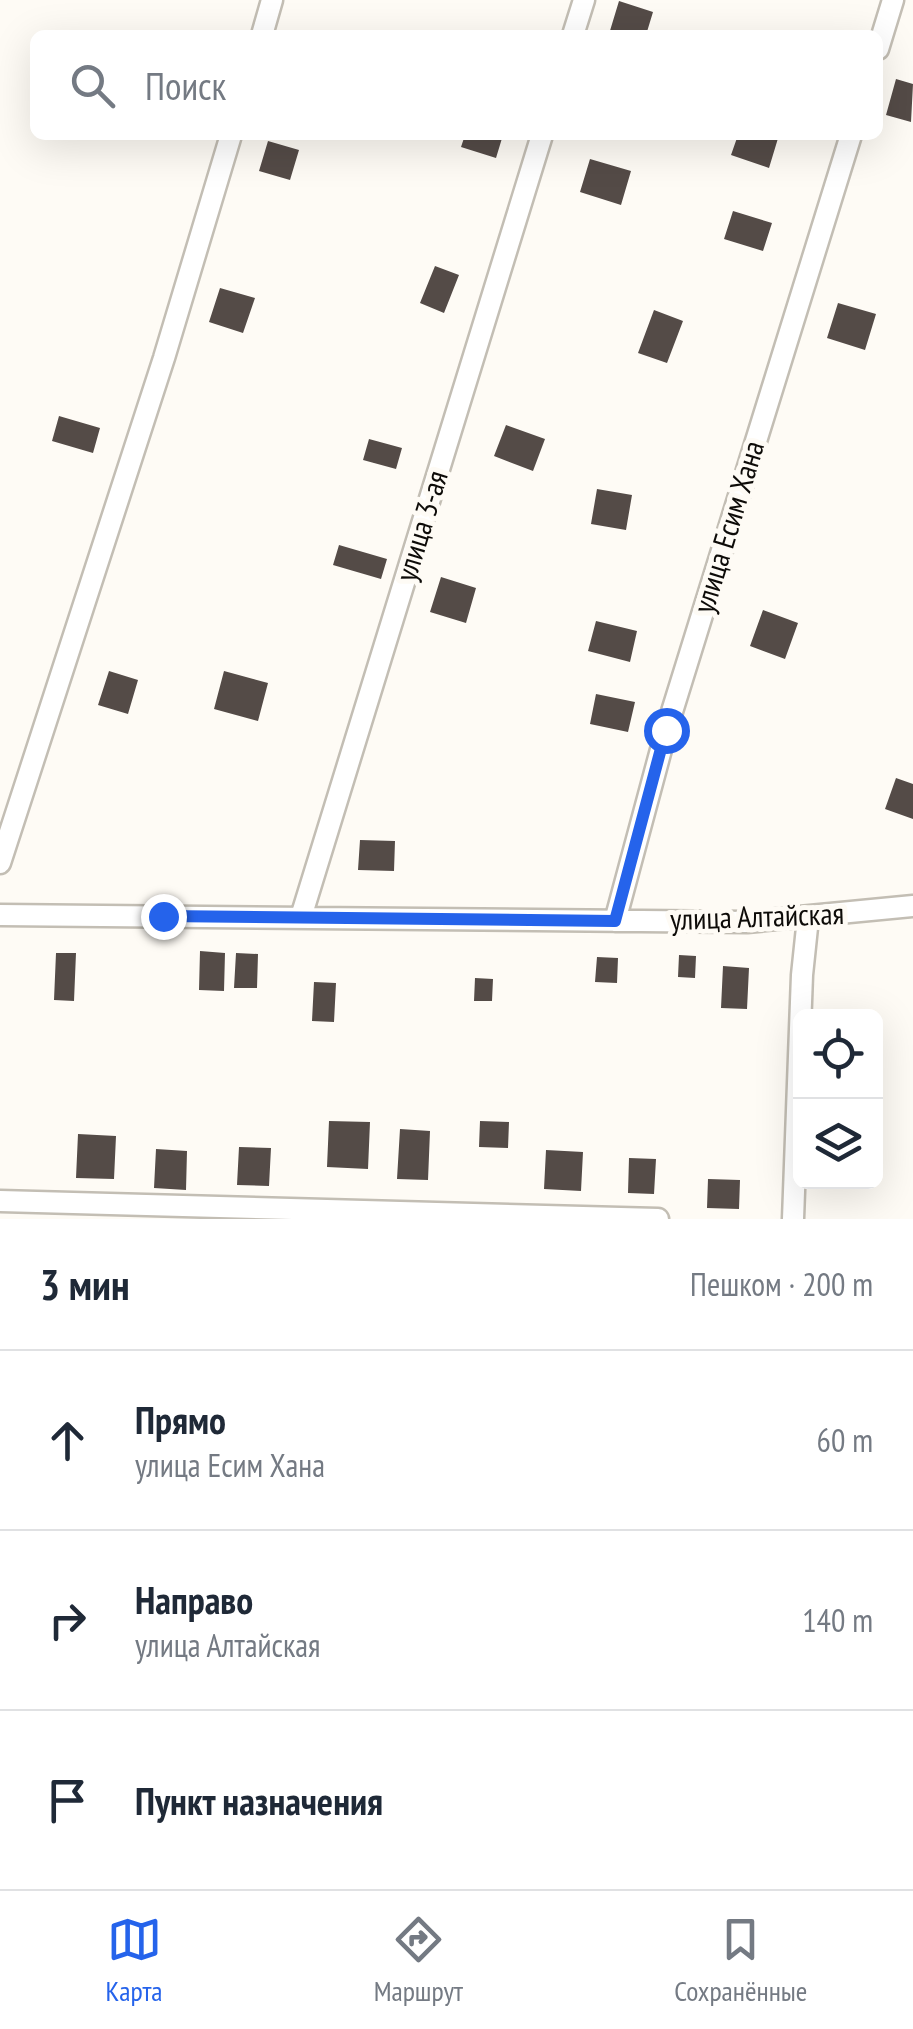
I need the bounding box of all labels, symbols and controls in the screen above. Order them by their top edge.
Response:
search box [30,30,883,140]
icon: search [65,58,120,113]
text: Поиск [145,61,226,110]
street label: улица Есим Хана [683,436,772,617]
street label: улица 3-ая [385,465,456,586]
route start [644,708,690,754]
street label: улица Алтайская [669,893,845,938]
route end [141,894,187,940]
map controls [793,1009,883,1189]
button: locate [793,1009,883,1099]
button: layers [793,1099,883,1189]
text: 3 мин [40,1257,130,1312]
text: Пешком · 200 m [690,1263,873,1305]
text: Прямо [135,1395,226,1444]
icon: ahead [40,1413,95,1468]
text: 60 m [817,1419,873,1461]
text: улица Есим Хана [135,1444,325,1486]
text: Направо [135,1575,253,1624]
icon: right [40,1593,95,1648]
text: 140 m [802,1599,873,1641]
text: улица Алтайская [135,1624,321,1666]
icon: arrive [40,1773,95,1828]
text: Пункт назначения [135,1776,383,1825]
tab: Карта [106,1912,163,2009]
tab: Маршрут [374,1912,463,2009]
tab: Сохранённые [674,1912,807,2009]

